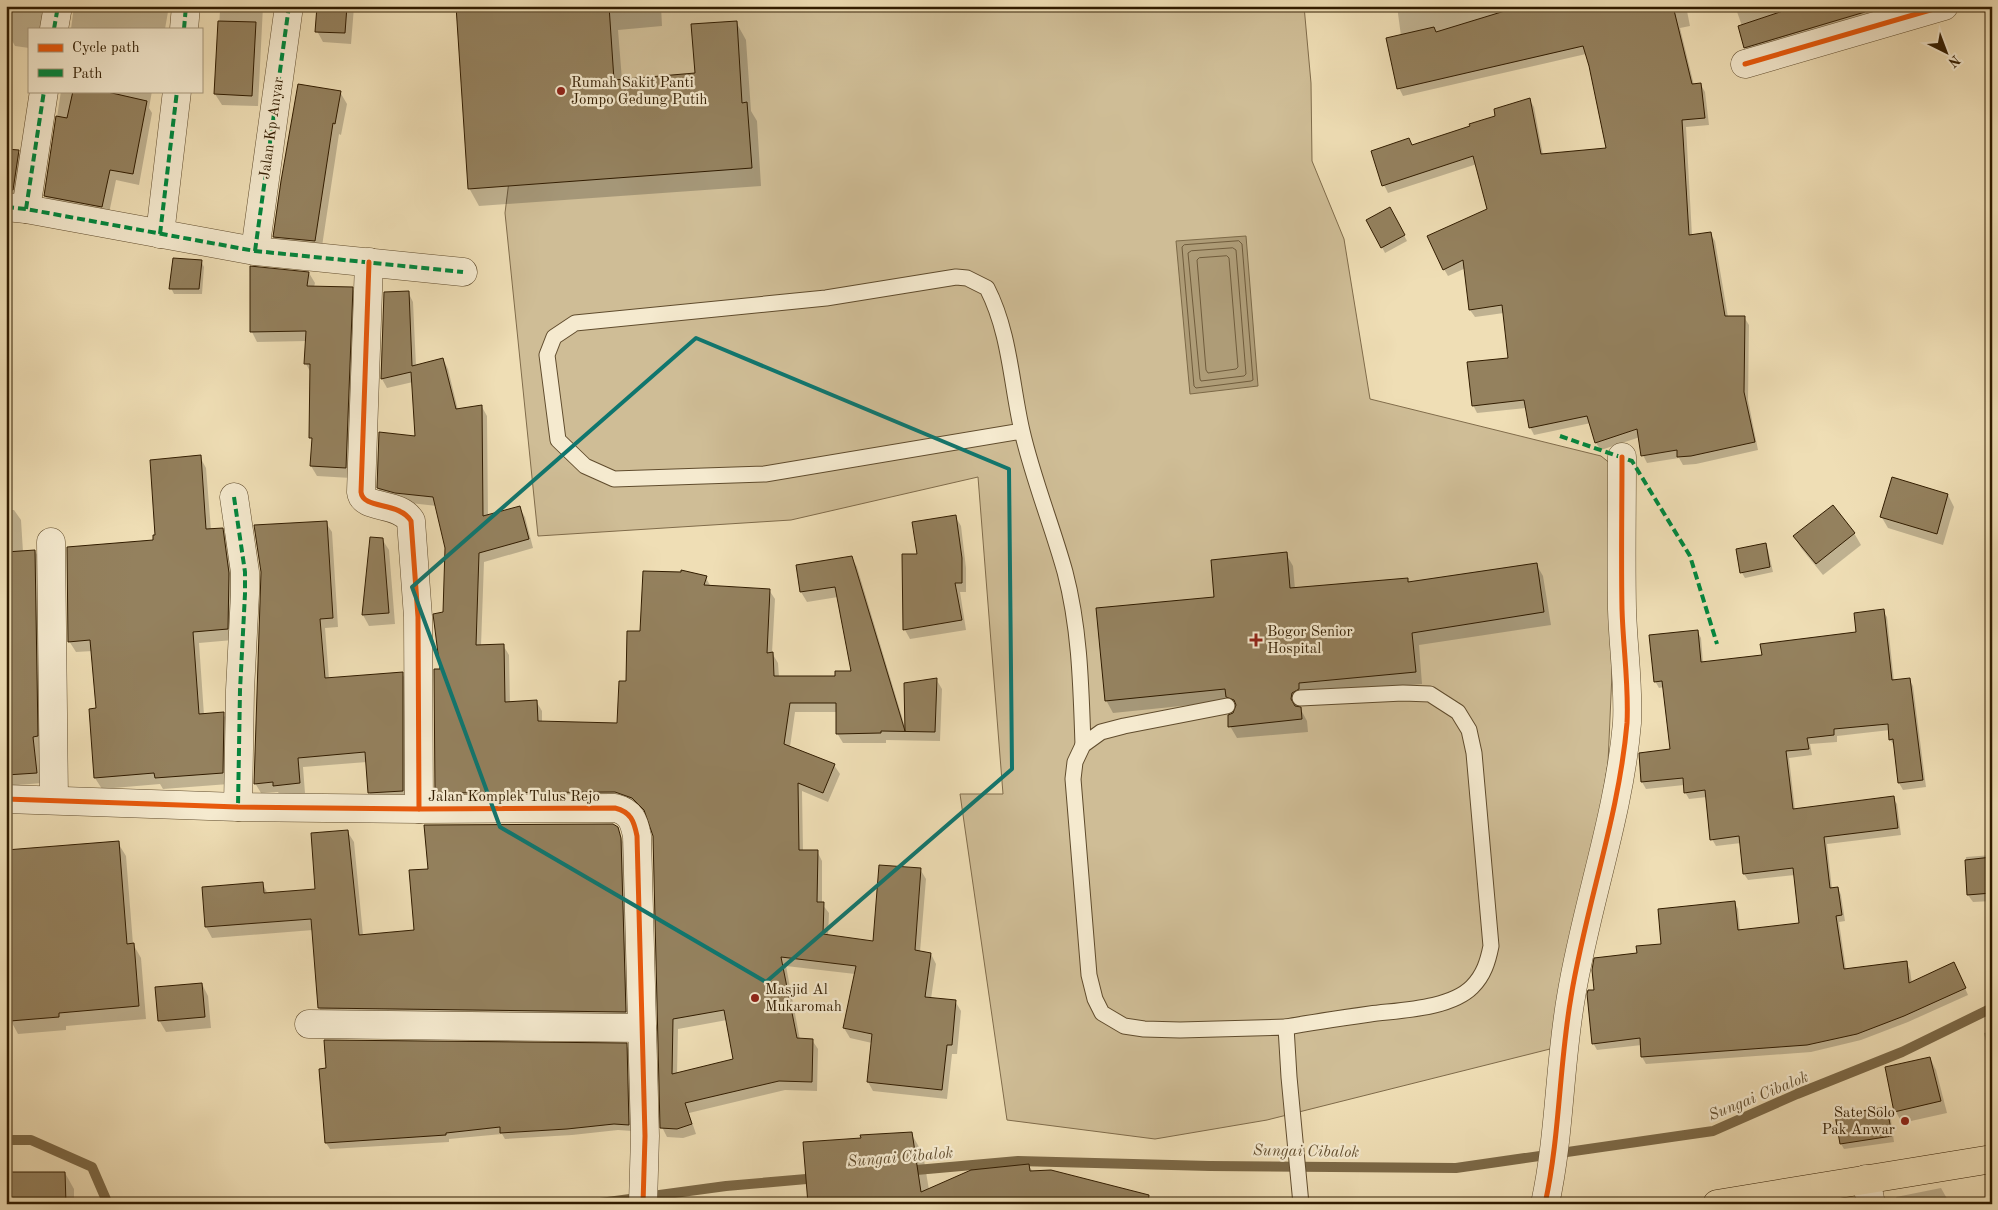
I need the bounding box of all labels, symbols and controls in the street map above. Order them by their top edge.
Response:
legend [28,28,202,92]
north arrow [1920,28,1970,78]
text: Cycle path [72,41,140,56]
text: N [1945,52,1963,70]
text: Path [72,67,102,82]
street label: Jalan Kp Anyar [258,76,287,180]
place label: Rumah Sakit Panti Jompo Gedung Putih [571,76,707,108]
marker: Rumah Sakit Panti Jompo Gedung Putih [555,85,567,97]
place label: Bogor Senior Hospital [1267,625,1353,657]
marker: Bogor Senior Hospital [1249,633,1263,647]
street label: Jalan Komplek Tulus Rejo [428,790,600,805]
place label: Masjid Al Mukaromah [765,983,842,1015]
marker: Masjid Al Mukaromah [749,992,761,1004]
water label: Sungai Cibalok [1706,1069,1811,1124]
place label: Sate Solo Pak Anwar [1822,1106,1895,1138]
marker: Sate Solo Pak Anwar [1899,1115,1911,1127]
water label: Sungai Cibalok [1253,1143,1360,1161]
water label: Sungai Cibalok [846,1145,954,1171]

